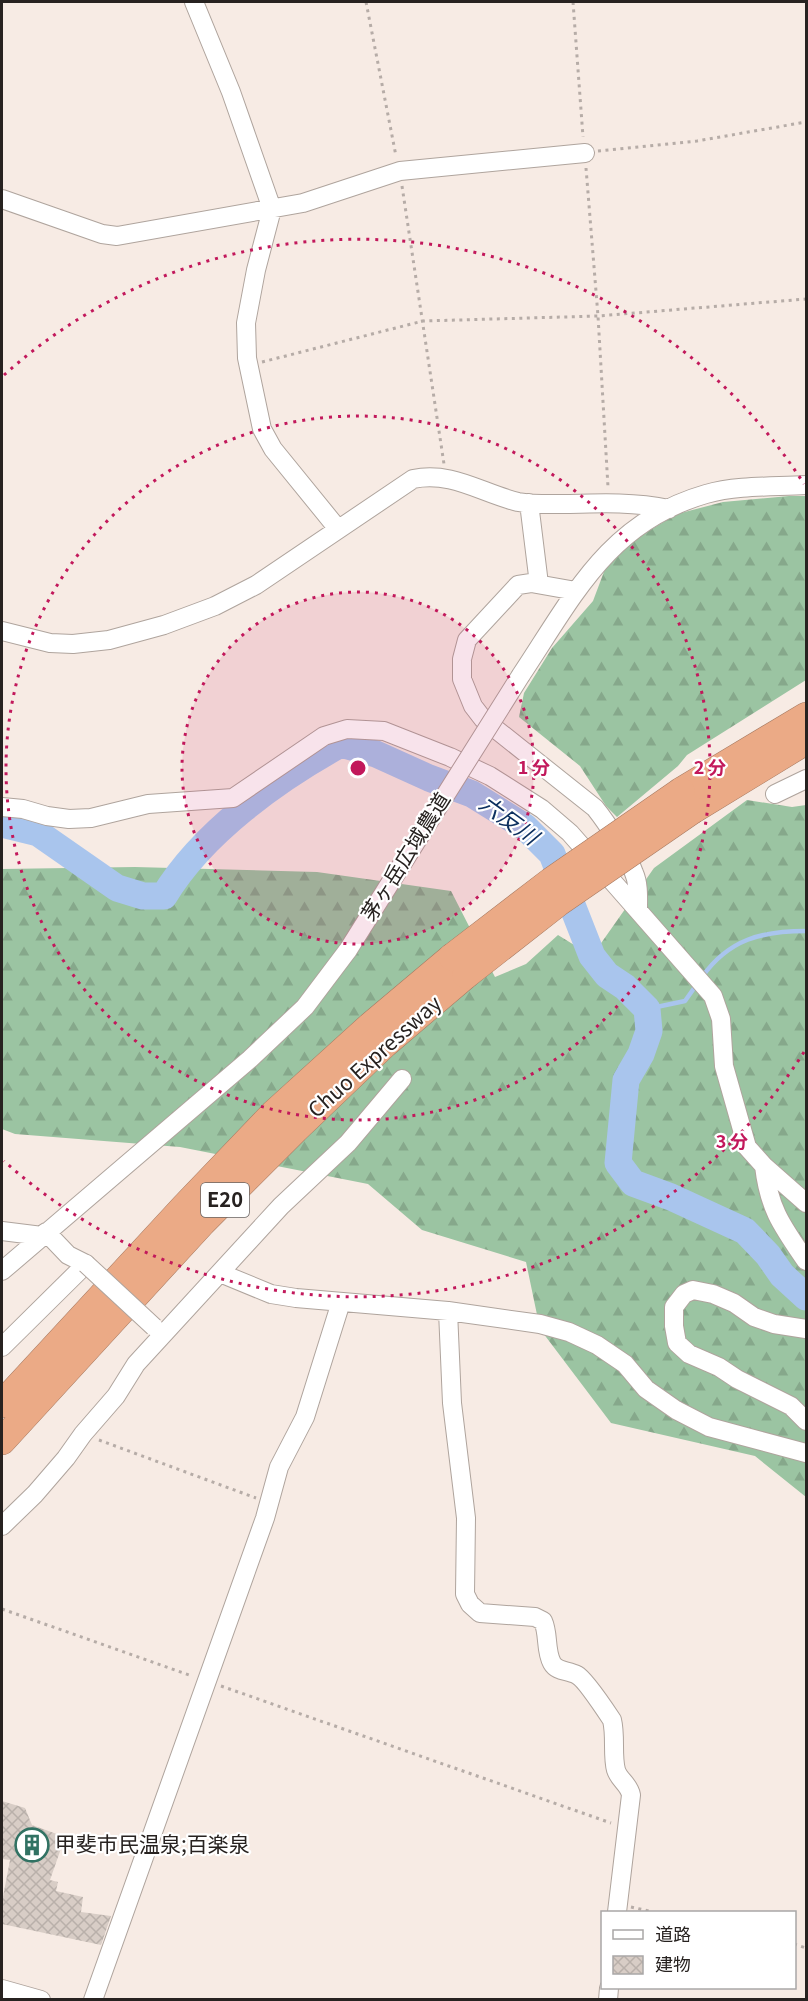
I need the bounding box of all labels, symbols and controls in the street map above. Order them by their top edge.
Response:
text: 1 分 [518,753,550,779]
text: 2 分 [694,753,726,779]
centre of rings [348,758,368,778]
street label: 茅ヶ岳広域農道 [353,786,456,926]
water label: 六反川 [474,786,548,852]
street label: Chuo Expressway [301,988,447,1123]
text: 3 分 [716,1127,748,1153]
road number: E20 [201,1183,249,1217]
building icon: 甲斐市民温泉;百楽泉 [14,1827,50,1863]
place label: 甲斐市民温泉;百楽泉 [55,1828,250,1858]
legend [601,1911,796,1989]
text: 道路 [655,1920,691,1946]
text: 建物 [655,1950,691,1976]

